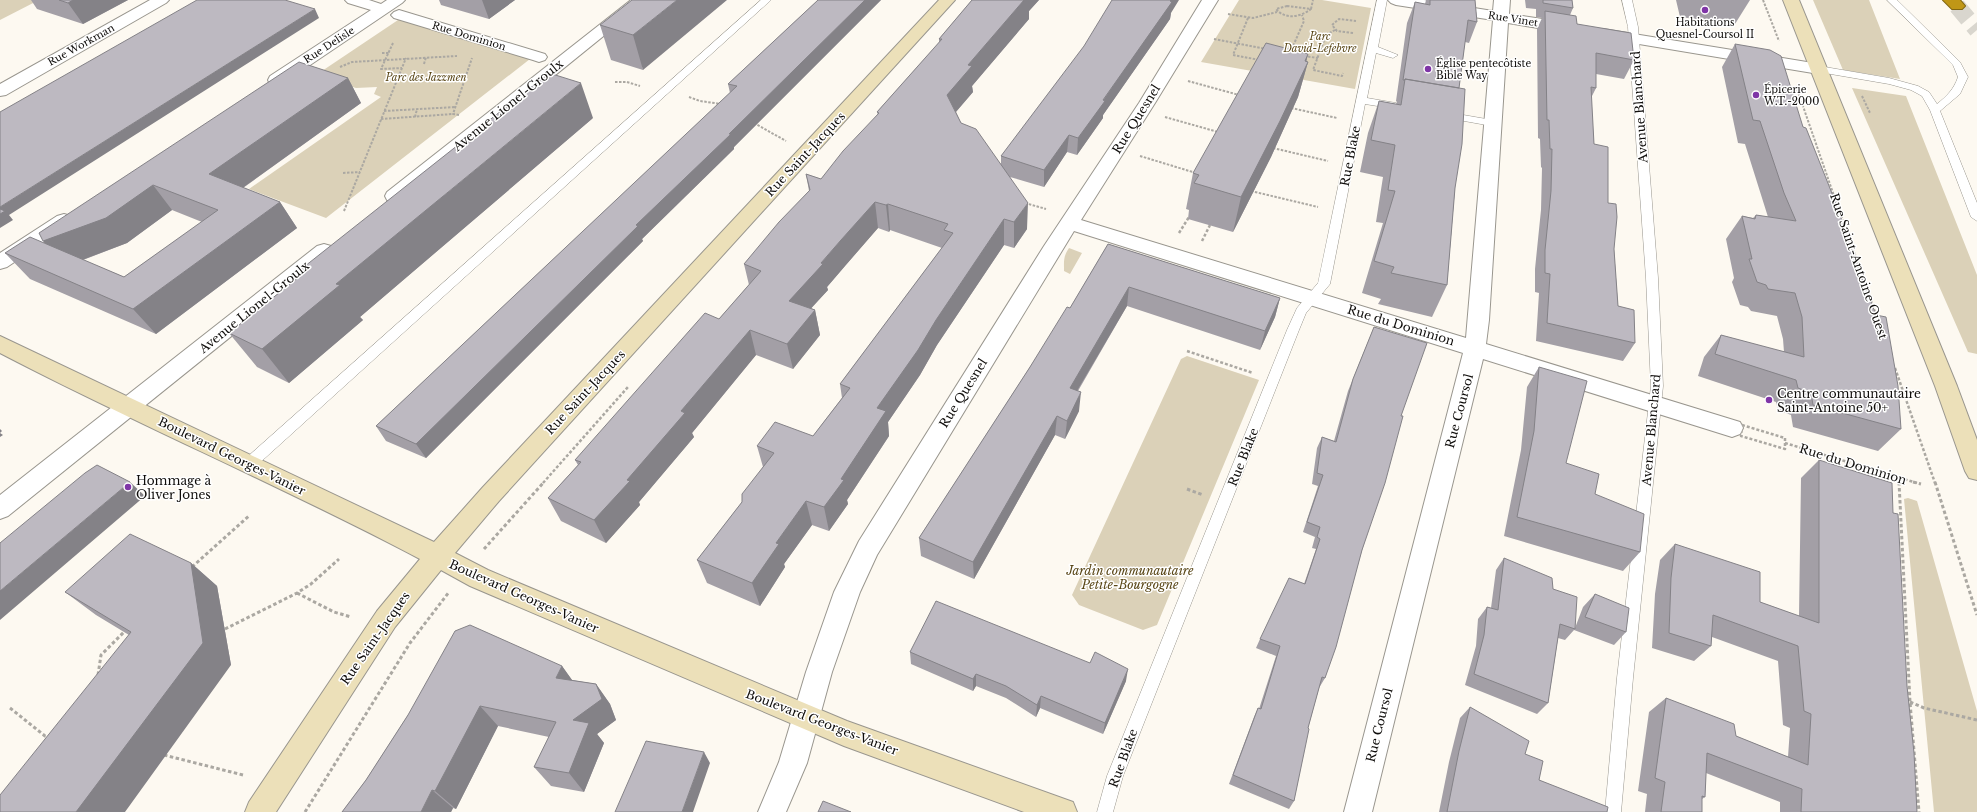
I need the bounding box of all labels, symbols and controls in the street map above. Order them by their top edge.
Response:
marker: Habitations Quesnel-Coursol II [1700,5,1710,15]
street label: Rue Vinet [1487,9,1539,29]
place label: Habitations Quesnel-Coursol II [1656,16,1754,41]
street label: Rue Dominion [431,19,508,53]
street label: Rue Workman [45,21,117,69]
street label: Rue Delisle [301,24,357,66]
park label: Parc David-Lefebvre [1282,30,1357,55]
street label: Avenue Blanchard [1628,51,1650,164]
street label: Avenue Lionel-Groulx [449,55,567,155]
place label: Église pentecôtiste Bible Way [1436,56,1531,82]
marker: Église pentecôtiste Bible Way [1423,64,1433,74]
park label: Parc des Jazzmen [384,71,467,84]
street label: Rue Quesnel [1109,82,1163,156]
place label: Épicerie W.T.-2000 [1763,82,1819,108]
marker: Épicerie W.T.-2000 [1751,90,1761,100]
street label: Rue Saint-Jacques [762,109,848,199]
street label: Rue Blake [1337,124,1363,188]
street label: Rue Saint-Antoine Ouest [1827,191,1891,341]
street label: Avenue Lionel-Groulx [195,257,313,357]
street label: Rue du Dominion [1346,302,1456,348]
street label: Rue Saint-Jacques [542,347,628,437]
street label: Rue Quesnel [936,356,990,430]
street label: Rue Coursol [1442,372,1476,450]
street label: Avenue Blanchard [1639,373,1663,488]
place label: Centre communautaire Saint-Antoine 50+ [1777,386,1921,415]
marker: Centre communautaire Saint-Antoine 50+ [1764,395,1774,405]
street label: Boulevard Georges-Vanier [156,414,308,498]
street label: Rue Blake [1225,426,1261,488]
street label: Rue du Dominion [1798,441,1908,487]
place label: Hommage à Oliver Jones [136,473,211,502]
marker: Hommage à Oliver Jones [123,482,133,492]
street label: Boulevard Georges-Vanier [447,556,601,636]
park label: Jardin communautaire Petite-Bourgogne [1065,563,1194,592]
street label: Rue Saint-Jacques [337,589,413,687]
street label: Boulevard Georges-Vanier [744,686,901,758]
street label: Rue Coursol [1362,686,1396,764]
street label: Rue Blake [1105,726,1141,789]

